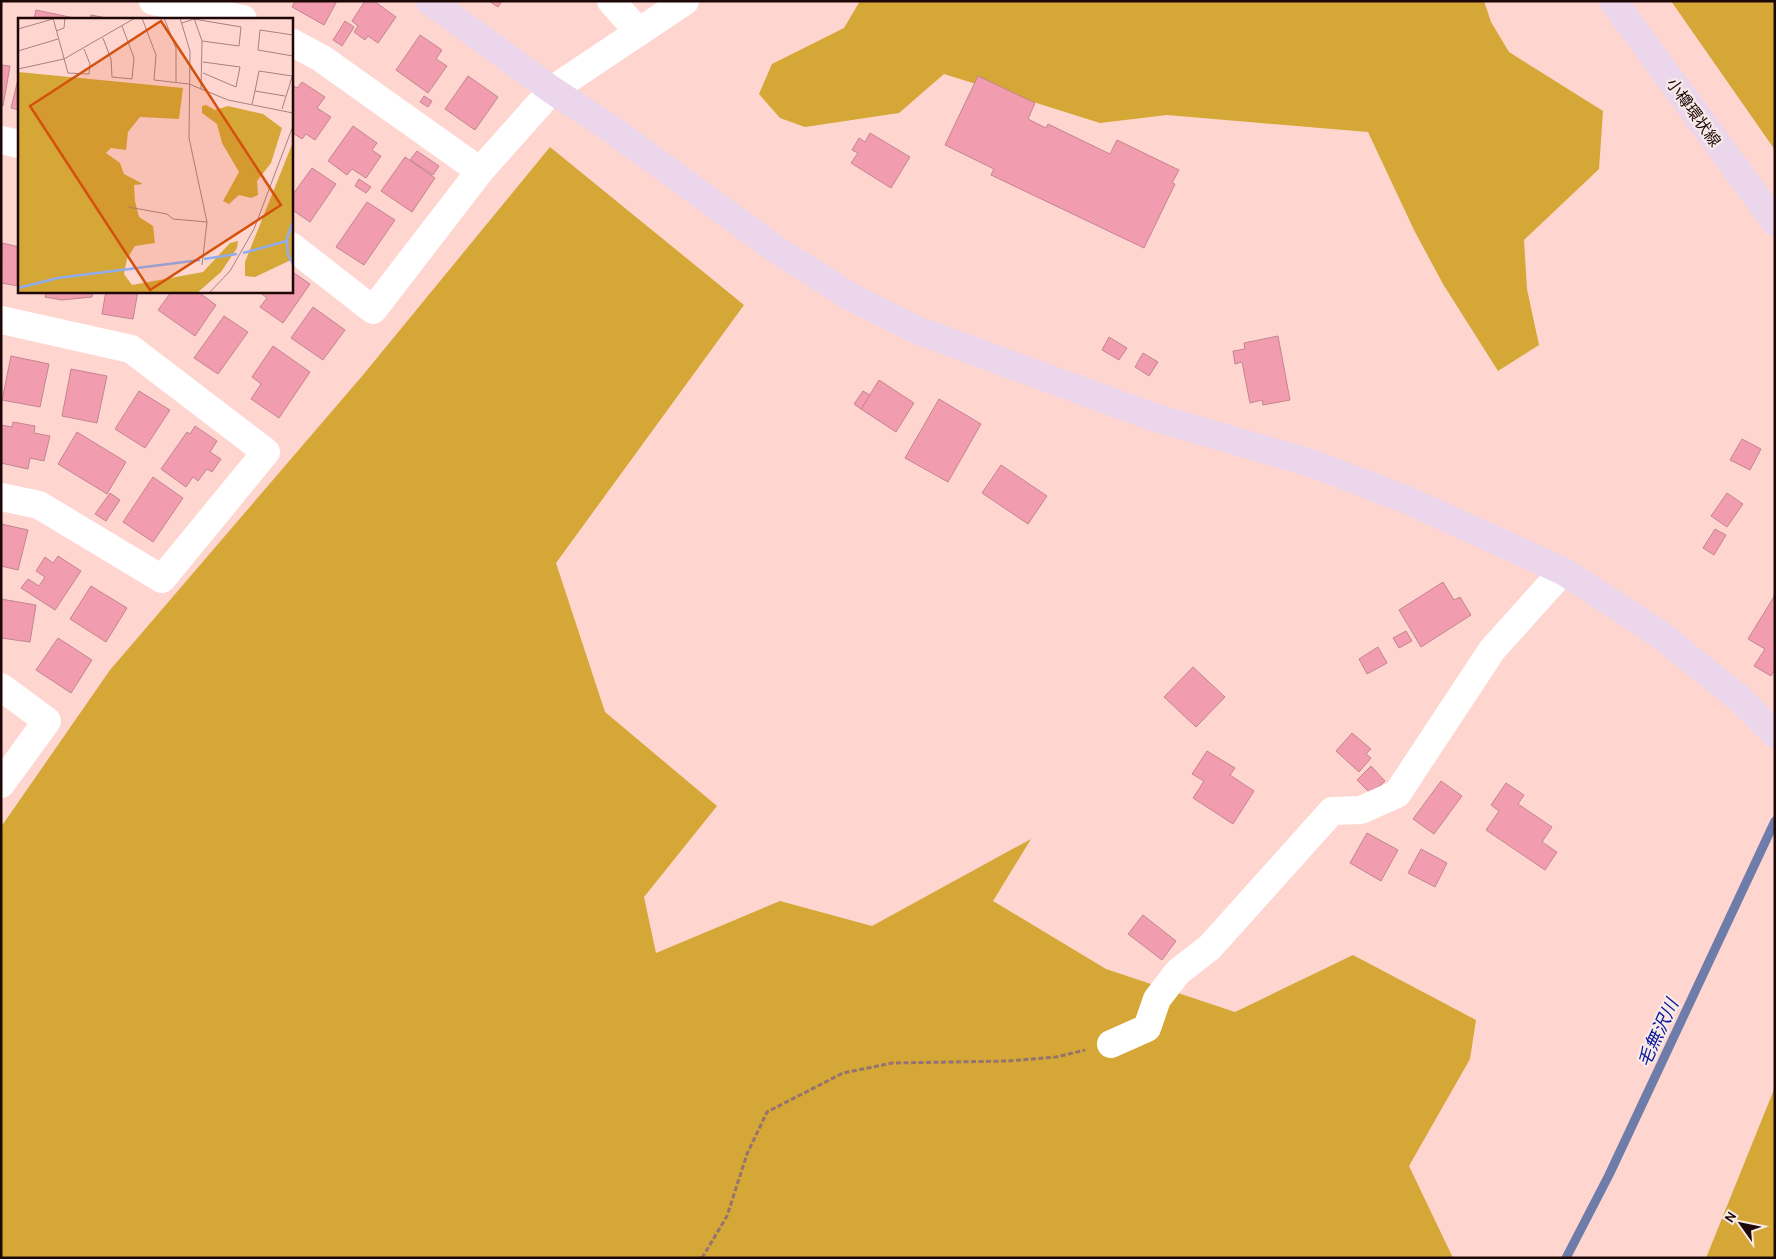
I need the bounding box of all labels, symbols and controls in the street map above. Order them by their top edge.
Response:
inset map [18,18,292,292]
street label: 小樽環状線 [1662,74,1725,150]
water label: 毛無沢川 [1633,994,1684,1070]
north arrow [1716,1199,1766,1249]
text: N [1721,1208,1740,1226]

